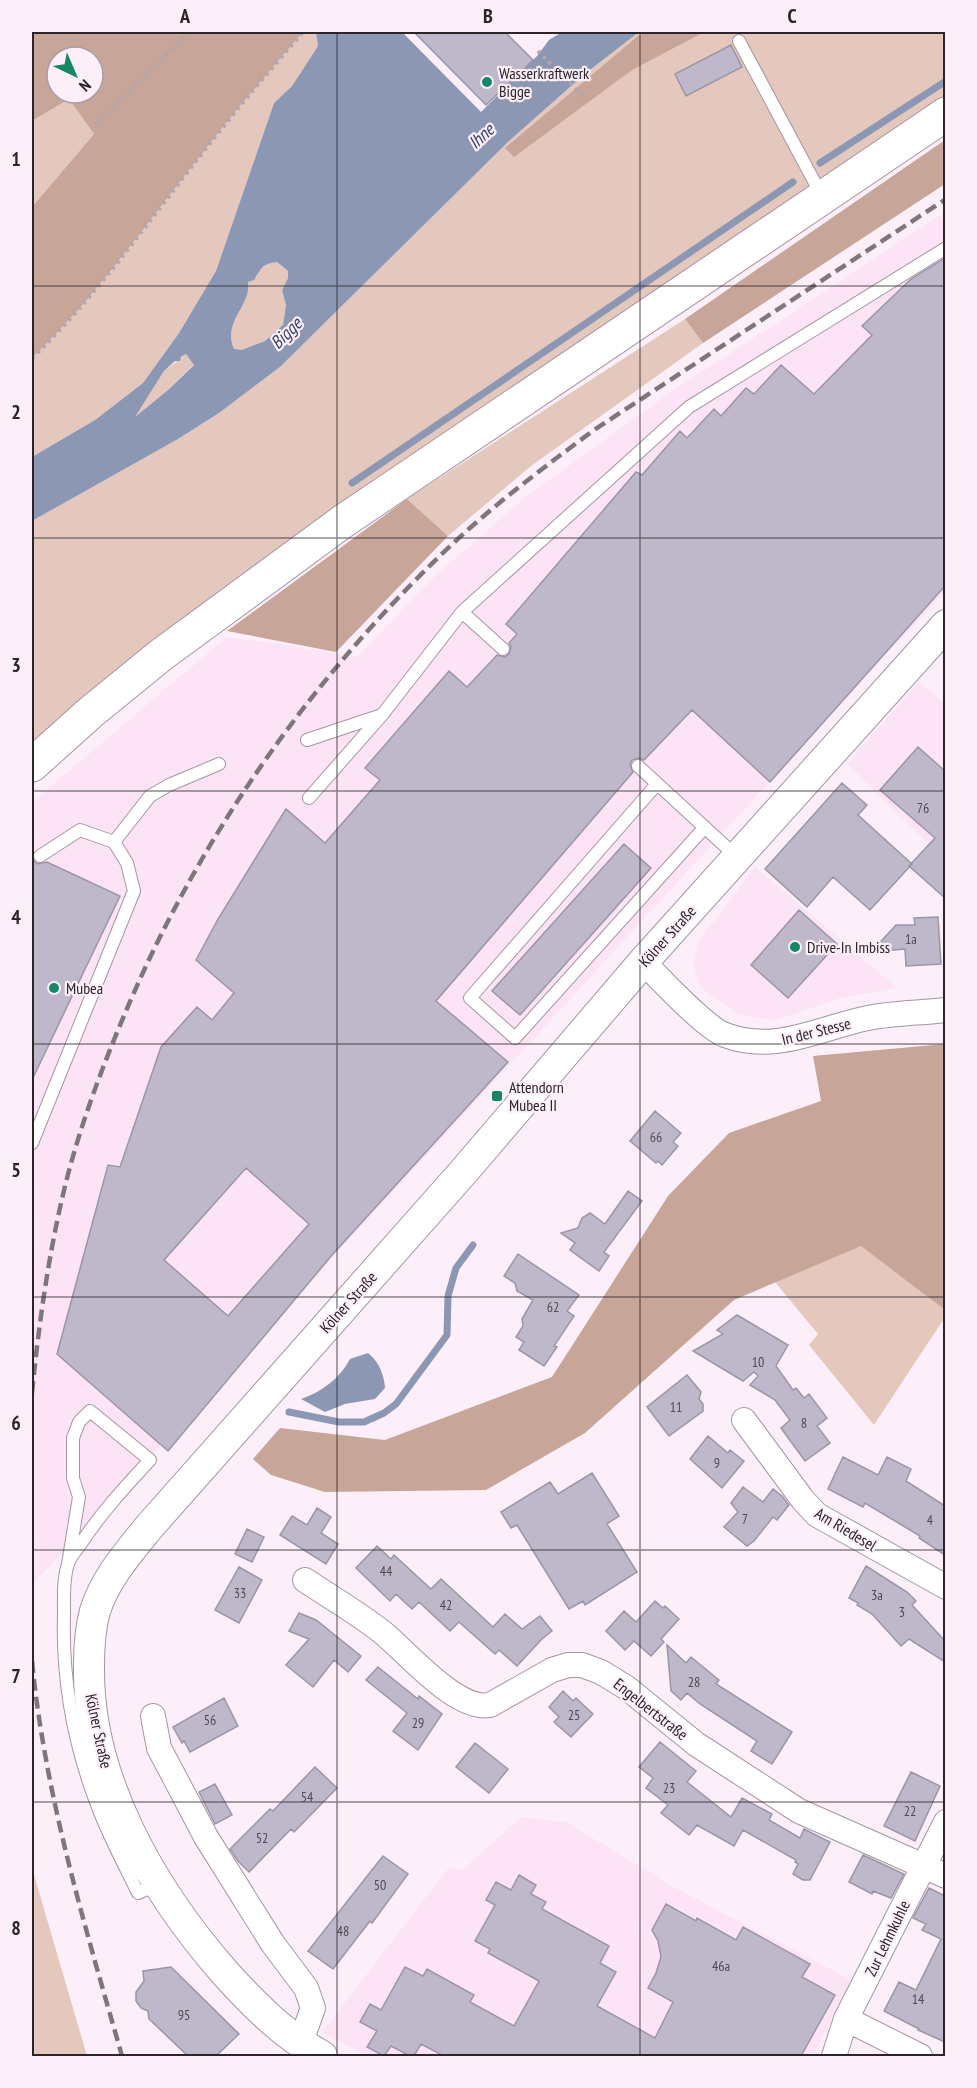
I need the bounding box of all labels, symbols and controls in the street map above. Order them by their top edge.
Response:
text: A [179,3,191,29]
text: B [483,3,493,29]
text: C [787,3,797,29]
north arrow [45,45,105,105]
place label: Wasserkraftwerk Bigge [499,63,590,101]
marker: Wasserkraftwerk Bigge [480,75,494,89]
text: N [75,76,95,96]
water label: Ihne [463,117,500,154]
text: 1 [11,146,21,172]
water label: Bigge [265,311,308,354]
text: 2 [11,399,21,425]
text: 3 [11,652,21,678]
house number: 76 [917,799,929,817]
street label: Kölner Straße [634,901,700,971]
text: 4 [11,904,21,930]
house number: 1a [905,930,917,948]
place label: Drive-In Imbiss [807,937,890,957]
marker: Drive-In Imbiss [788,940,802,954]
place label: Mubea [66,978,103,998]
marker: Mubea [47,981,61,995]
street label: In der Stesse [779,1013,853,1049]
place label: Attendorn Mubea II [509,1077,564,1115]
marker: Attendorn Mubea II [490,1089,504,1103]
house number: 66 [650,1128,662,1146]
text: 5 [11,1157,21,1183]
street label: Kölner Straße [315,1267,381,1337]
house number: 62 [547,1298,559,1316]
house number: 10 [752,1353,764,1371]
house number: 11 [670,1398,682,1416]
text: 6 [11,1410,21,1436]
house number: 8 [801,1414,807,1432]
house number: 9 [714,1454,720,1472]
street label: Am Riedesel [812,1503,881,1555]
house number: 7 [742,1510,748,1528]
house number: 4 [927,1511,934,1529]
house number: 44 [380,1562,393,1580]
house number: 33 [234,1584,246,1602]
house number: 3a [871,1586,883,1604]
house number: 42 [440,1596,452,1614]
house number: 3 [899,1603,905,1621]
text: 7 [11,1663,21,1689]
house number: 28 [688,1673,700,1691]
street label: Engelbertstraße [610,1674,692,1744]
street label: Kölner Straße [81,1692,117,1770]
house number: 25 [568,1706,580,1724]
house number: 56 [204,1711,216,1729]
house number: 29 [412,1714,424,1732]
house number: 23 [663,1779,675,1797]
house number: 54 [301,1788,314,1806]
house number: 22 [904,1802,916,1820]
house number: 52 [256,1829,268,1847]
house number: 50 [374,1876,386,1894]
street label: Zur Lehmkuhle [860,1897,914,1979]
text: 8 [11,1915,21,1941]
house number: 48 [337,1922,349,1940]
house number: 46a [712,1957,730,1975]
house number: 14 [912,1990,925,2008]
house number: 95 [178,2006,190,2024]

